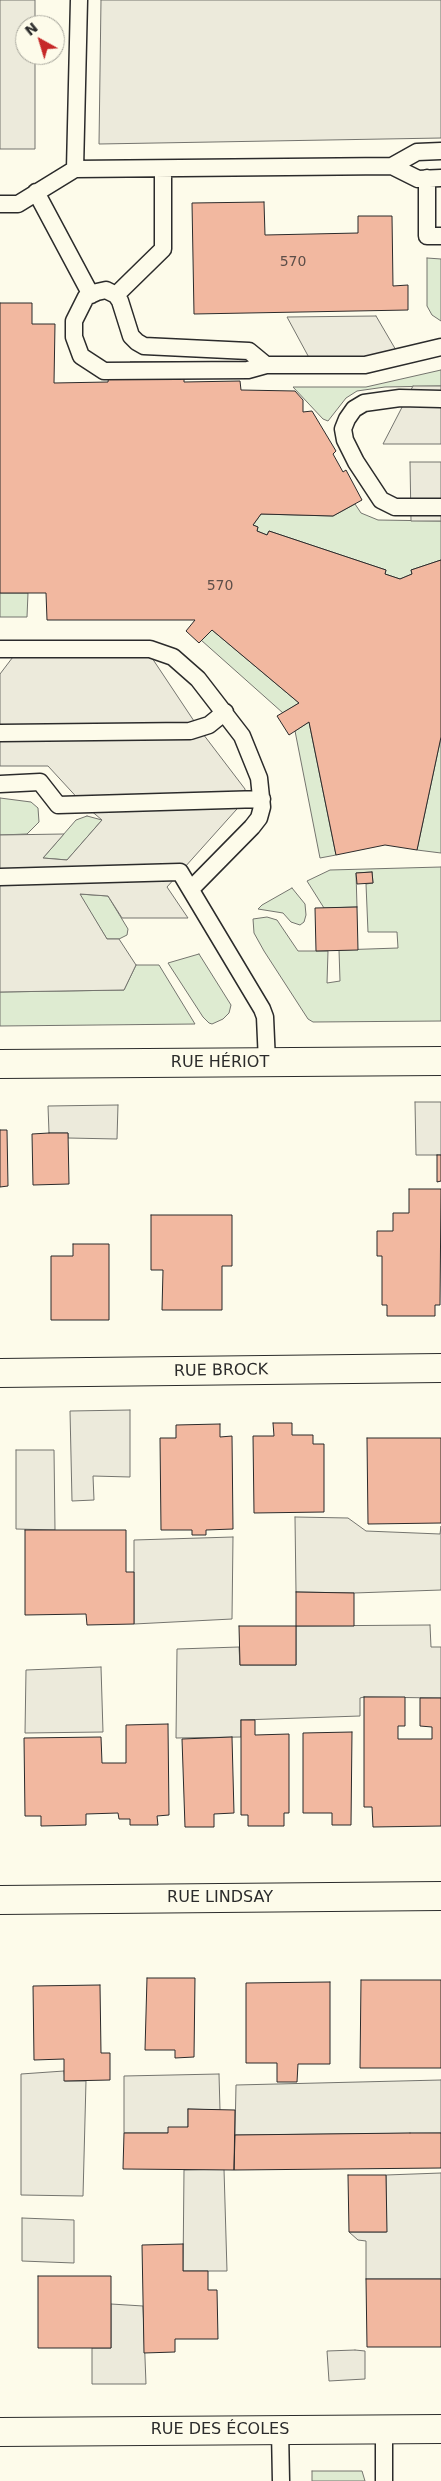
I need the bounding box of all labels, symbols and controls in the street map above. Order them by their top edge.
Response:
north arrow [15,15,65,65]
text: N [22,19,41,39]
house number: 570 [280,254,306,270]
house number: 570 [207,578,233,594]
street label: RUE HÉRIOT [171,1053,269,1073]
street label: RUE BROCK [174,1361,268,1381]
street label: RUE LINDSAY [167,1888,273,1908]
street label: RUE DES ÉCOLES [151,2420,289,2440]

